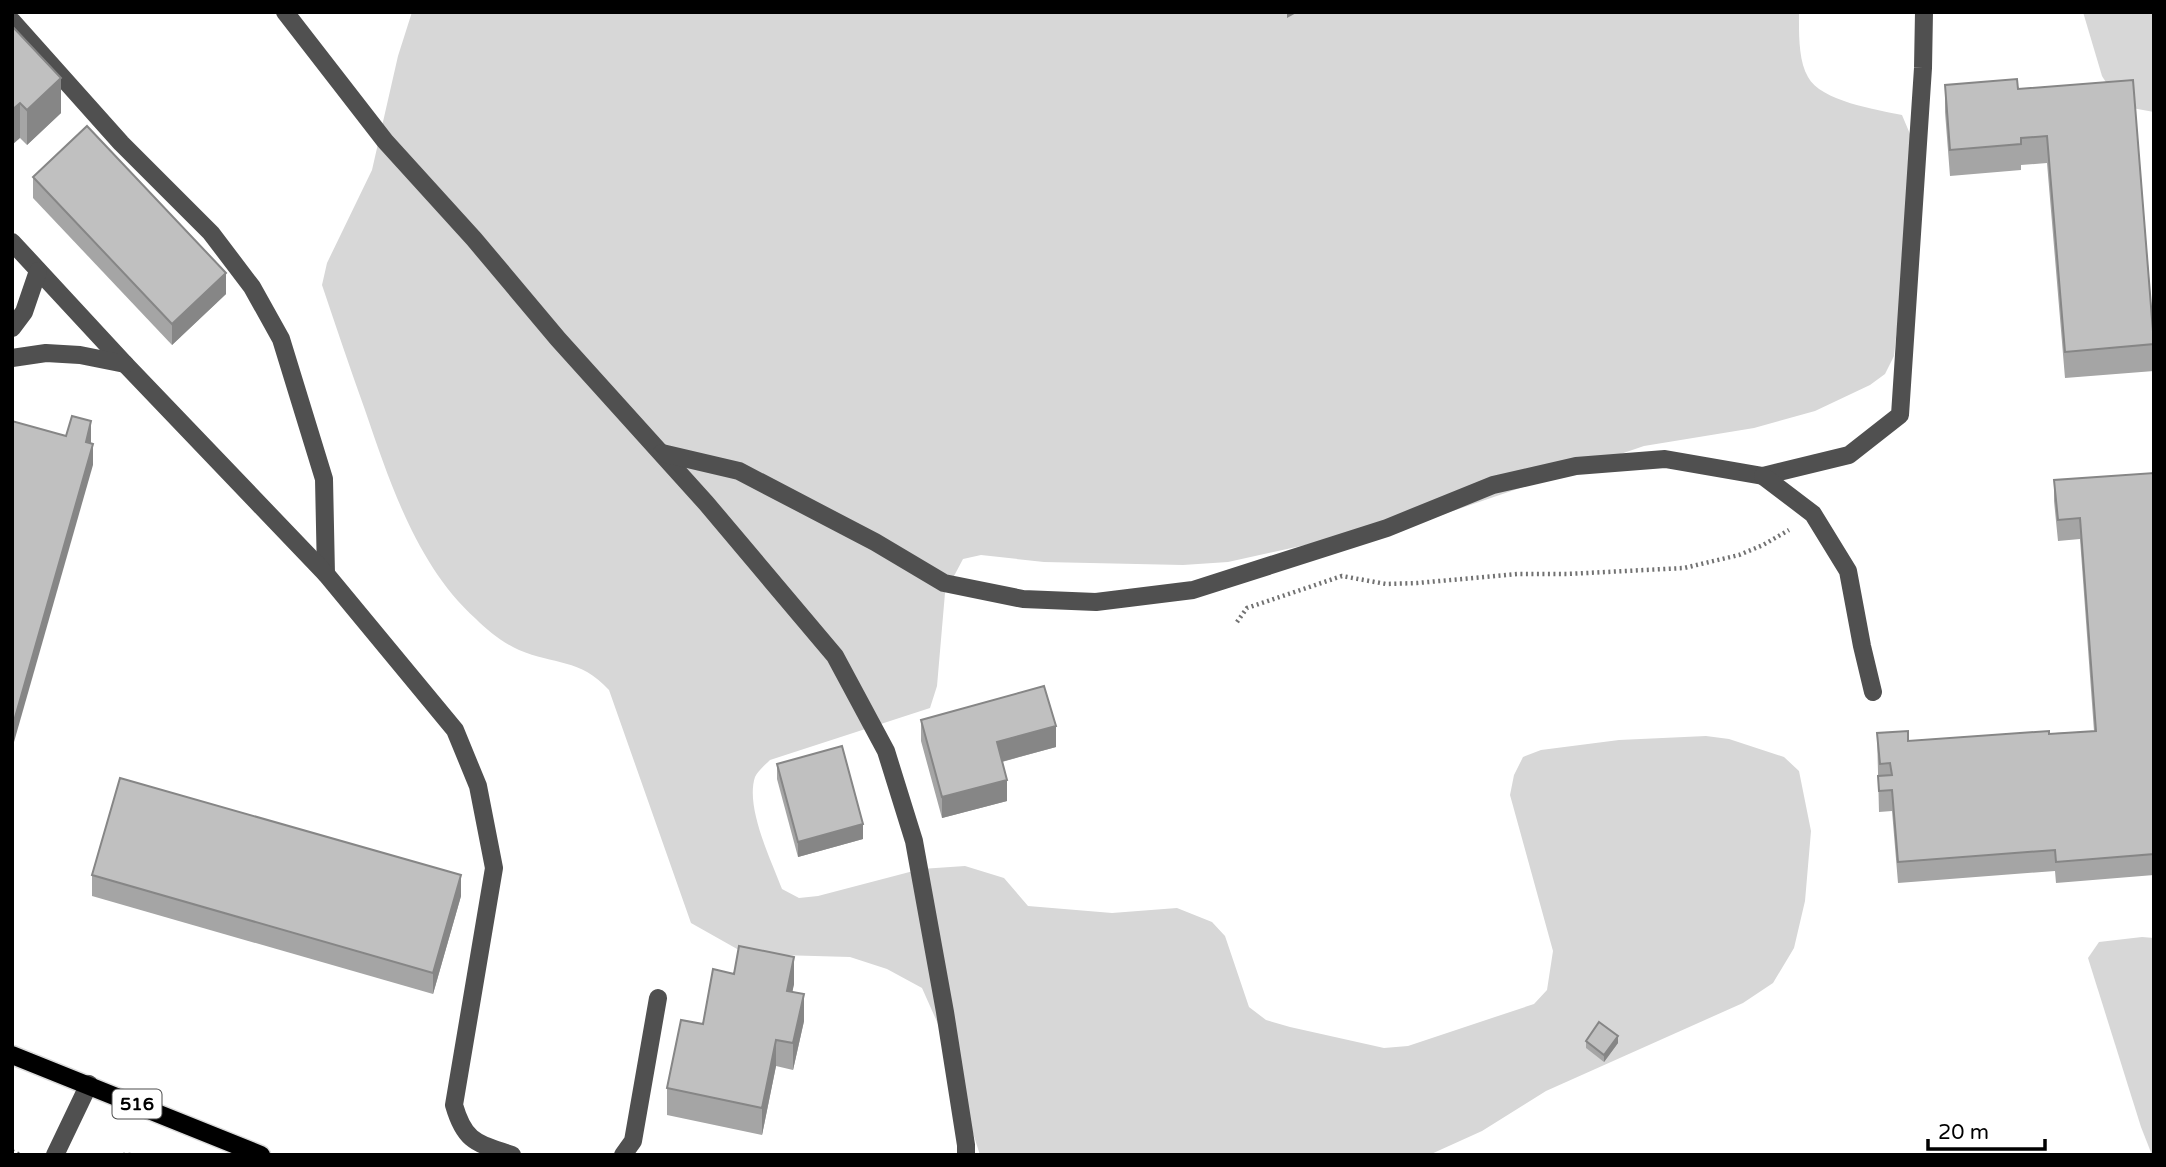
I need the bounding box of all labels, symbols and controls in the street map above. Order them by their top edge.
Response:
road number: 516 [113,1090,162,1119]
scale bar [1928,1108,2045,1152]
text: 20 m [1938,1120,1989,1145]

